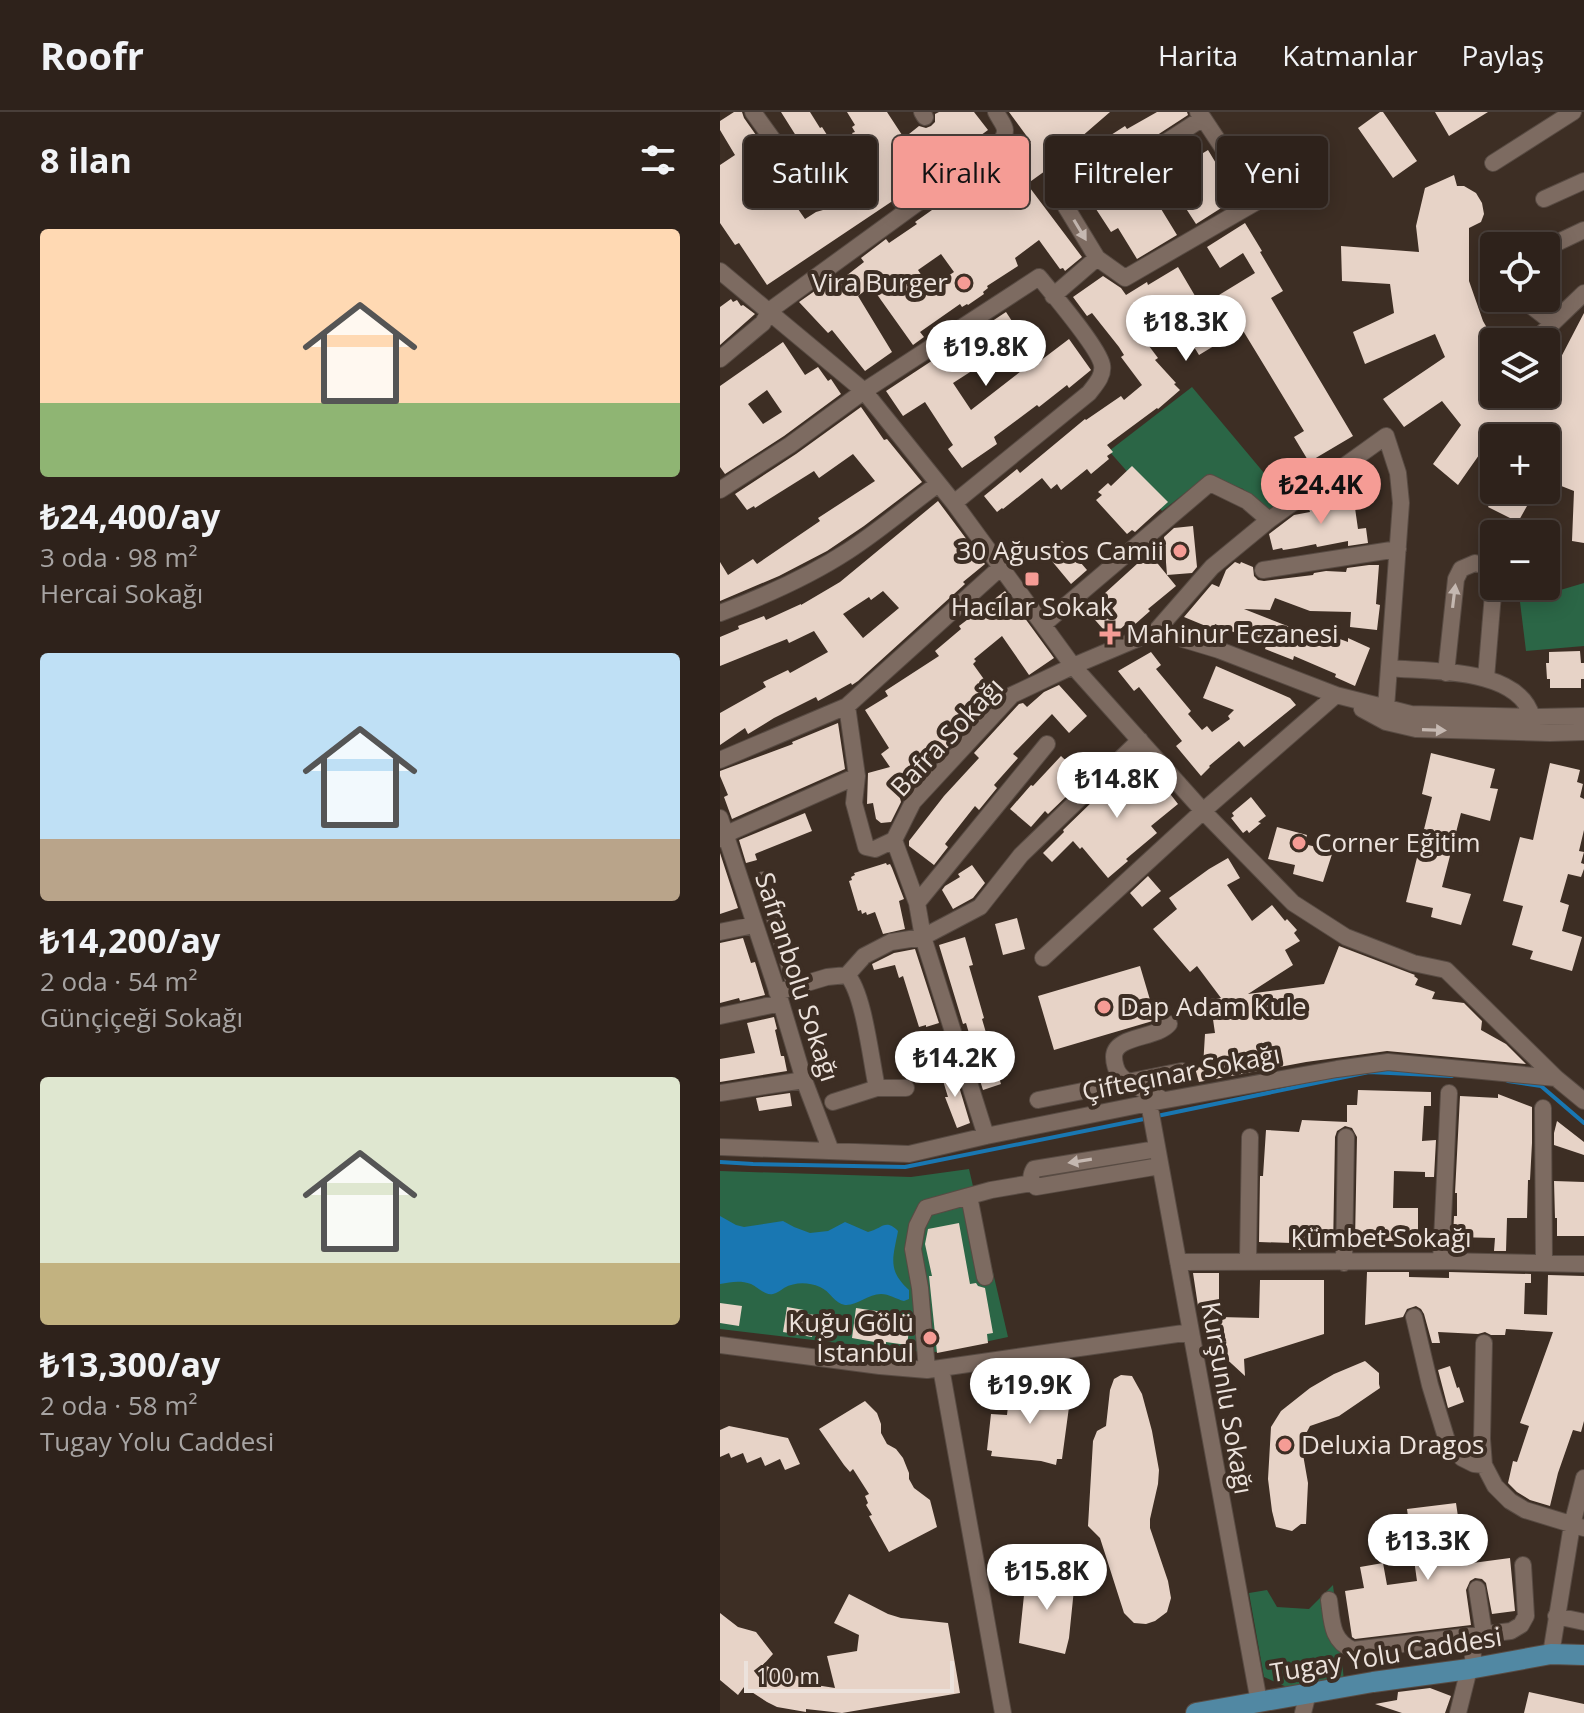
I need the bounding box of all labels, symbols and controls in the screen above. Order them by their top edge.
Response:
text: Roofr [40,29,144,81]
text: Harita [1158,36,1238,74]
text: Katmanlar [1282,36,1418,74]
text: Paylaş [1462,36,1544,74]
chip: Satılık [744,136,877,208]
chip: Kiralık [893,136,1029,208]
chip: Filtreler [1045,136,1201,208]
chip: Yeni [1217,136,1328,208]
text: 8 ilan [40,137,132,183]
icon: filters [636,138,680,182]
one-way arrow [1072,219,1086,241]
map controls [1480,232,1560,600]
button: locate [1480,232,1560,312]
place label: Vira Burger [811,264,948,300]
marker: Vira Burger [955,274,973,292]
icon: home [288,281,432,425]
pin: ₺18.3K [1121,295,1251,363]
text: ₺18.3K [1144,303,1228,339]
pin: ₺19.8K [921,320,1051,388]
text: ₺19.8K [944,328,1028,364]
button: layers [1480,328,1560,408]
button: + [1480,424,1560,504]
pin: ₺24.4K [1256,458,1386,526]
text: ₺24.4K [1279,466,1363,502]
text: ₺24,400/ay [40,493,220,539]
button: − [1480,520,1560,600]
place label: 30 Ağustos Camii [957,532,1164,568]
text: 3 oda · 98 m² [40,539,198,575]
marker: 30 Ağustos Camii [1171,542,1189,560]
marker: Hacılar Sokak [1023,570,1041,588]
text: Hercai Sokağı [40,575,203,611]
one-way arrow [1448,583,1461,608]
place label: Hacılar Sokak [951,588,1114,624]
place label: Mahinur Eczanesi [1126,615,1339,651]
marker: Mahinur Eczanesi [1101,625,1119,643]
street label: Bafra Sokağı [882,669,1011,804]
icon: home [288,705,432,849]
one-way arrow [1422,723,1447,736]
pin: ₺14.8K [1052,752,1182,820]
text: ₺14.8K [1075,760,1159,796]
place label: Corner Eğitim [1315,824,1481,860]
marker: Corner Eğitim [1290,834,1308,852]
street label: Safranbolu Sokağı [747,867,849,1086]
text: ₺14,200/ay [40,917,220,963]
text: 2 oda · 54 m² [40,963,198,999]
place label: Dap Adam Kule [1120,988,1307,1024]
marker: Dap Adam Kule [1095,998,1113,1016]
text: Günçiçeği Sokağı [40,999,243,1035]
pin: ₺14.2K [890,1031,1020,1099]
street label: Çifteçınar Sokağı [1079,1035,1283,1109]
text: ₺14.2K [913,1039,997,1075]
icon: home [288,1129,432,1273]
one-way arrow [1067,1156,1092,1168]
street label: Kümbet Sokağı [1290,1219,1472,1255]
street label: Kurşunlu Sokağı [1193,1299,1263,1497]
place label: Kuğu Gölü İstanbul [788,1304,914,1370]
marker: Kuğu Gölü İstanbul [921,1329,939,1347]
text: ₺13,300/ay [40,1341,220,1387]
pin: ₺19.9K [965,1358,1095,1426]
text: ₺19.9K [988,1366,1072,1402]
text: 2 oda · 58 m² [40,1387,198,1423]
text: Tugay Yolu Caddesi [40,1423,274,1459]
place label: Deluxia Dragos [1301,1426,1484,1462]
marker: Deluxia Dragos [1276,1436,1294,1454]
pin: ₺13.3K [1363,1514,1493,1582]
text: ₺13.3K [1386,1522,1470,1558]
pin: ₺15.8K [982,1544,1112,1612]
text: ₺15.8K [1005,1552,1089,1588]
street label: Tugay Yolu Caddesi [1267,1618,1504,1690]
scale bar [744,1657,954,1693]
text: 100 m [756,1660,820,1690]

